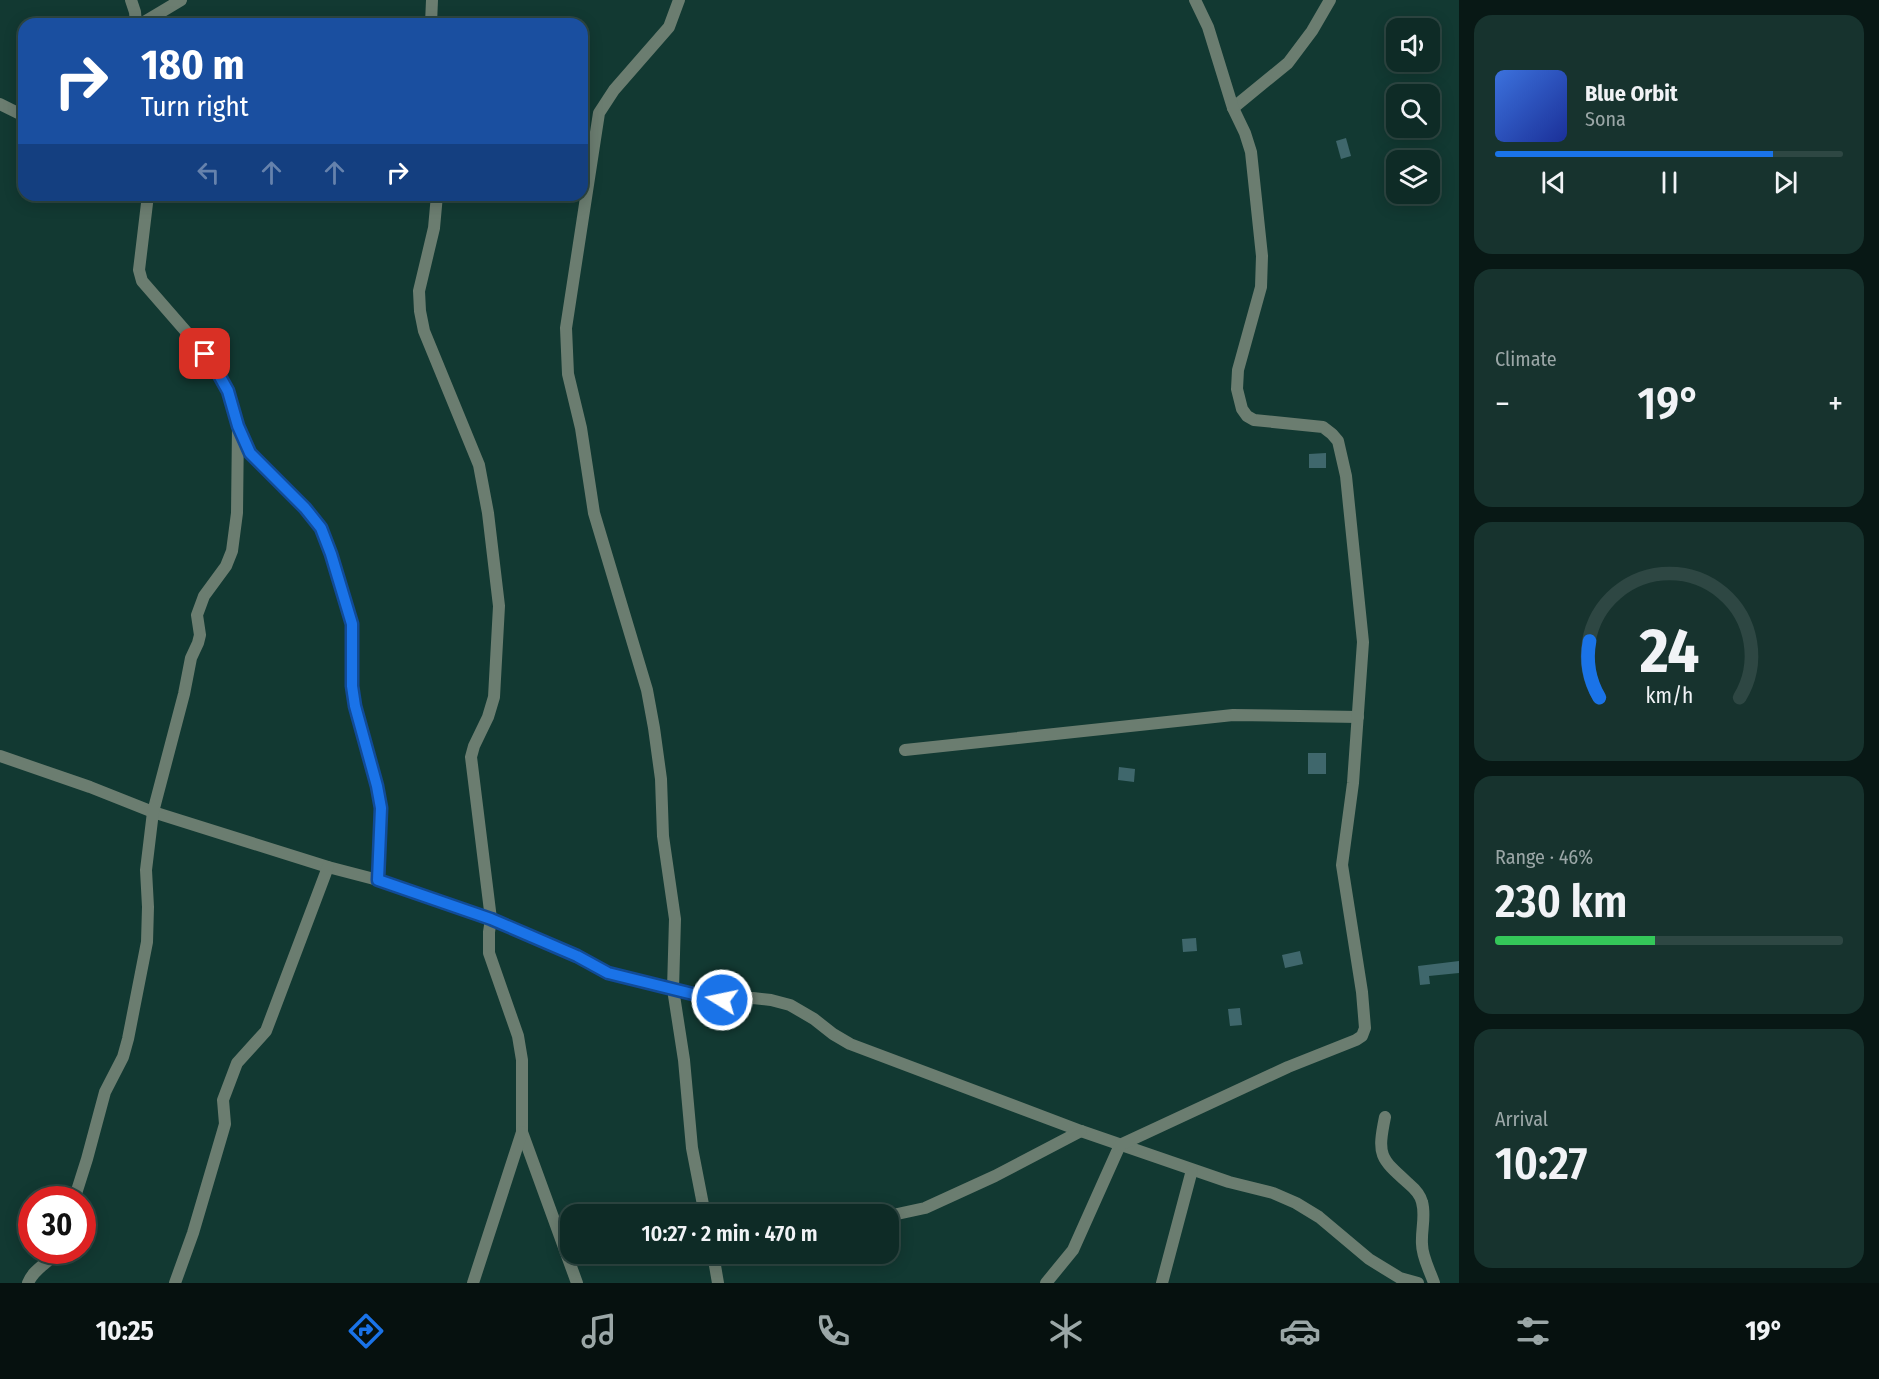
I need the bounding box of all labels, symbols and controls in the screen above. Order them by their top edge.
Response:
map controls [1386,18,1440,204]
button: sound [1386,18,1440,72]
text: 180 m [141,40,245,90]
icon: right [42,42,120,120]
text: Blue Orbit [1585,80,1678,107]
button: search [1386,84,1440,138]
text: Turn right [141,91,249,123]
text: Sona [1585,107,1626,131]
button: layers [1386,150,1440,204]
icon: left [192,156,225,189]
icon: ahead [255,156,288,189]
icon: ahead [318,156,351,189]
icon: right [381,156,414,189]
icon: previous [1537,166,1570,199]
icon: pause [1653,166,1686,199]
icon: next [1769,166,1802,199]
pin [179,328,230,379]
icon: arrive [188,337,221,370]
text: Climate [1495,347,1557,371]
text: 19° [1638,377,1700,431]
text: − [1495,384,1510,424]
text: + [1828,384,1843,424]
text: 24 [1638,615,1699,690]
text: km/h [1645,684,1693,710]
text: Range · 46% [1495,845,1593,869]
text: 230 km [1495,875,1627,929]
position arrow [690,968,754,1032]
text: Arrival [1495,1107,1548,1131]
text: 10:27 [1495,1137,1587,1191]
speed limit sign: 30 [18,1186,96,1264]
text: 10:27 · 2 min · 470 m [641,1220,818,1247]
icon: directions [345,1310,387,1352]
icon: music [578,1310,620,1352]
icon: phone [812,1310,854,1352]
icon: climate [1045,1310,1087,1352]
icon: car [1279,1310,1321,1352]
icon: filters [1512,1310,1554,1352]
text: 10:25 [96,1315,154,1347]
text: 19° [1745,1315,1783,1347]

